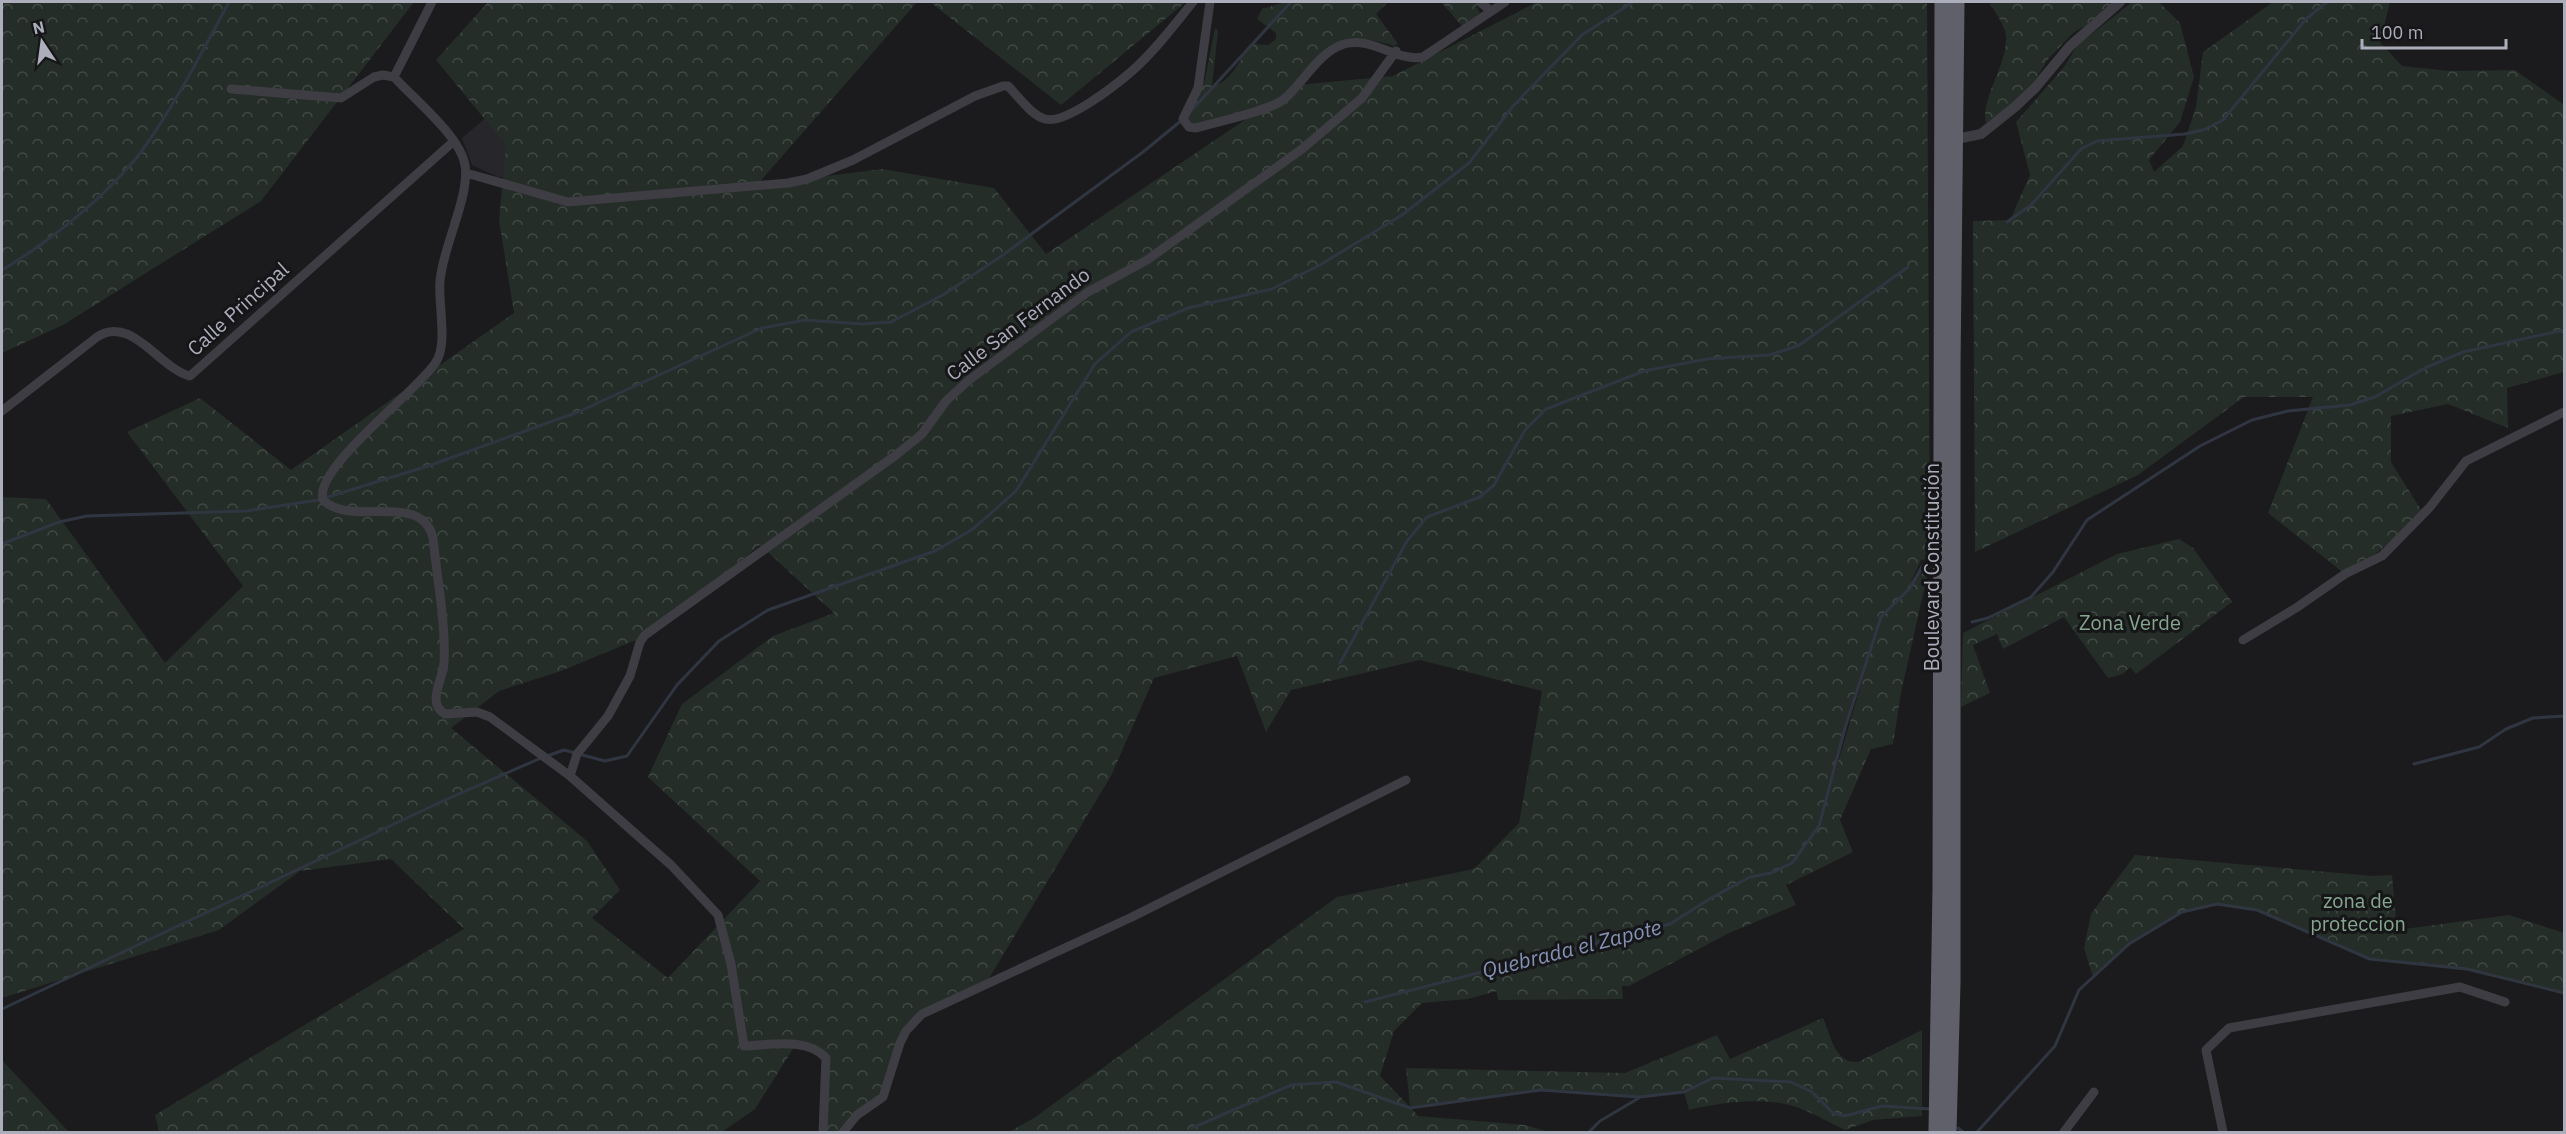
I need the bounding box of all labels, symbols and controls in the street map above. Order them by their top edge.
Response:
north arrow [12,12,72,72]
scale bar [2362,12,2506,50]
text: N [31,16,47,38]
text: 100 m [2371,21,2423,44]
street label: Calle Principal [181,256,294,361]
street label: Calle San Fernando [940,261,1095,386]
street label: Boulevard Constitución [1918,463,1945,671]
park label: Zona Verde [2079,609,2181,636]
park label: zona de proteccion [2310,887,2406,937]
water label: Quebrada el Zapote [1479,912,1664,984]

